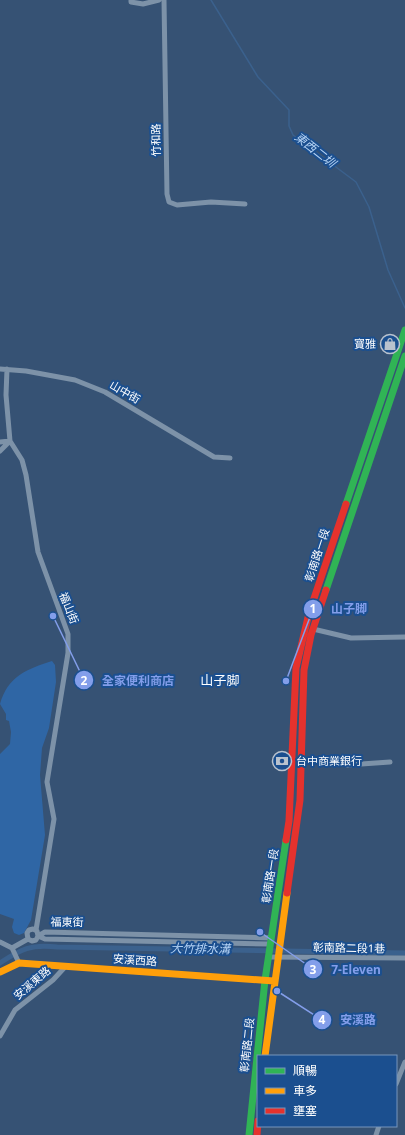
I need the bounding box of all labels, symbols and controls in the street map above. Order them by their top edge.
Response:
street label: 竹和路 [148,123,163,157]
water label: 東西二圳 [291,128,341,172]
shop icon: 寶雅 [379,333,401,355]
place label: 寶雅 [354,336,376,351]
street label: 山中街 [107,377,143,406]
street label: 彰南路一段 [301,526,332,583]
street label: 福山街 [56,590,83,626]
callout: 山子脚 [303,597,375,621]
text: 1 [310,600,316,617]
text: 山子脚 [331,600,367,617]
callout: 全家便利商店 [74,668,182,692]
district label: 山子脚 [200,671,240,689]
text: 2 [81,672,88,689]
text: 全家便利商店 [102,672,174,689]
bank icon: 台中商業銀行 [271,750,293,772]
place label: 台中商業銀行 [296,753,362,768]
street label: 彰南路一段 [258,848,281,904]
street label: 福東街 [50,914,84,929]
water label: 大竹排水溝 [170,939,232,958]
street label: 彰南路二段1巷 [313,939,385,956]
street label: 安溪西路 [113,950,158,969]
callout: 7-Eleven [303,957,389,981]
text: 3 [310,961,317,978]
text: 7-Eleven [331,961,381,978]
street label: 安溪東路 [10,963,53,1003]
callout: 安溪路 [312,1008,384,1032]
text: 4 [319,1011,326,1028]
text: 安溪路 [340,1011,376,1028]
street label: 彰南路二段 [236,1017,257,1073]
legend [257,1055,397,1127]
text: 順暢 [293,1062,317,1079]
text: 車多 [293,1082,317,1099]
text: 壅塞 [293,1102,317,1119]

